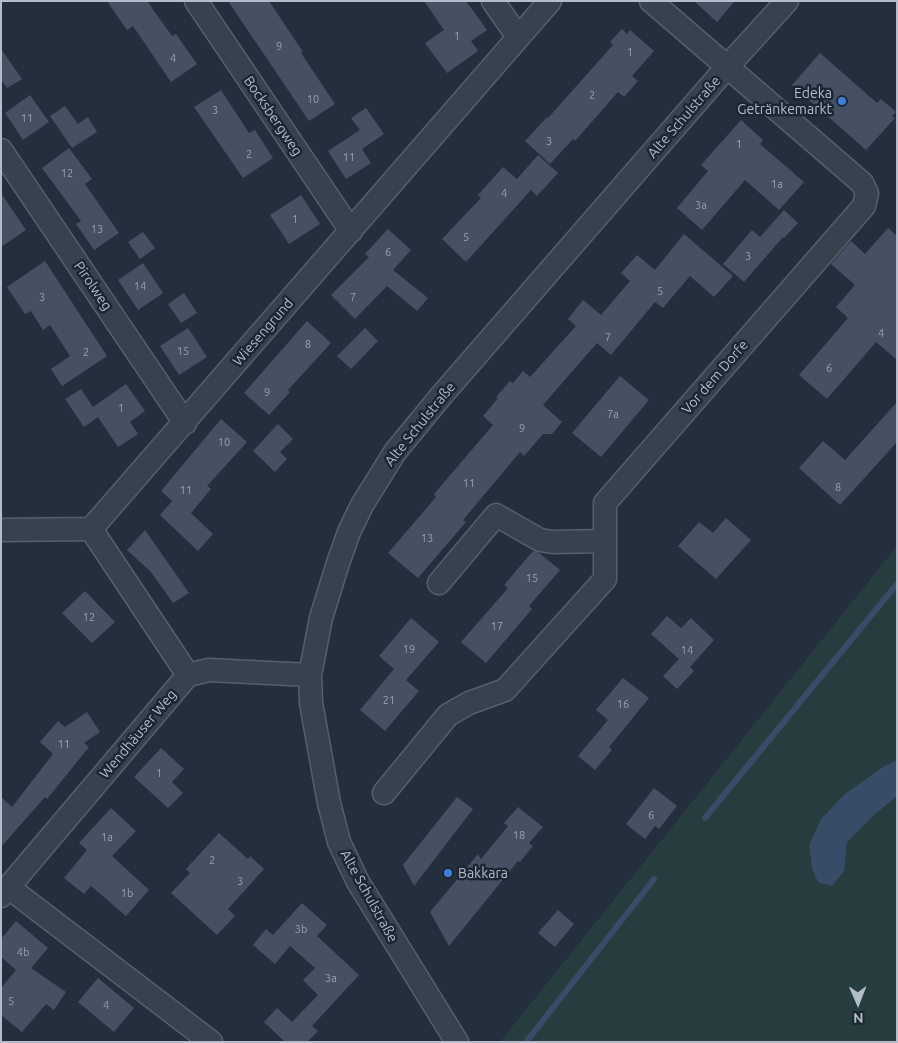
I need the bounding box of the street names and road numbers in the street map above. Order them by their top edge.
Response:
street label: Bocksbergweg [240,73,306,159]
street label: Alte Schulstraße [644,73,724,161]
street label: Pirolweg [71,258,115,314]
street label: Wiesengrund [229,295,297,369]
street label: Vor dem Dorfe [678,337,752,417]
street label: Alte Schulstraße [381,379,459,469]
street label: Wendhäuser Weg [96,686,180,782]
street label: Alte Schulstraße [337,847,401,945]

